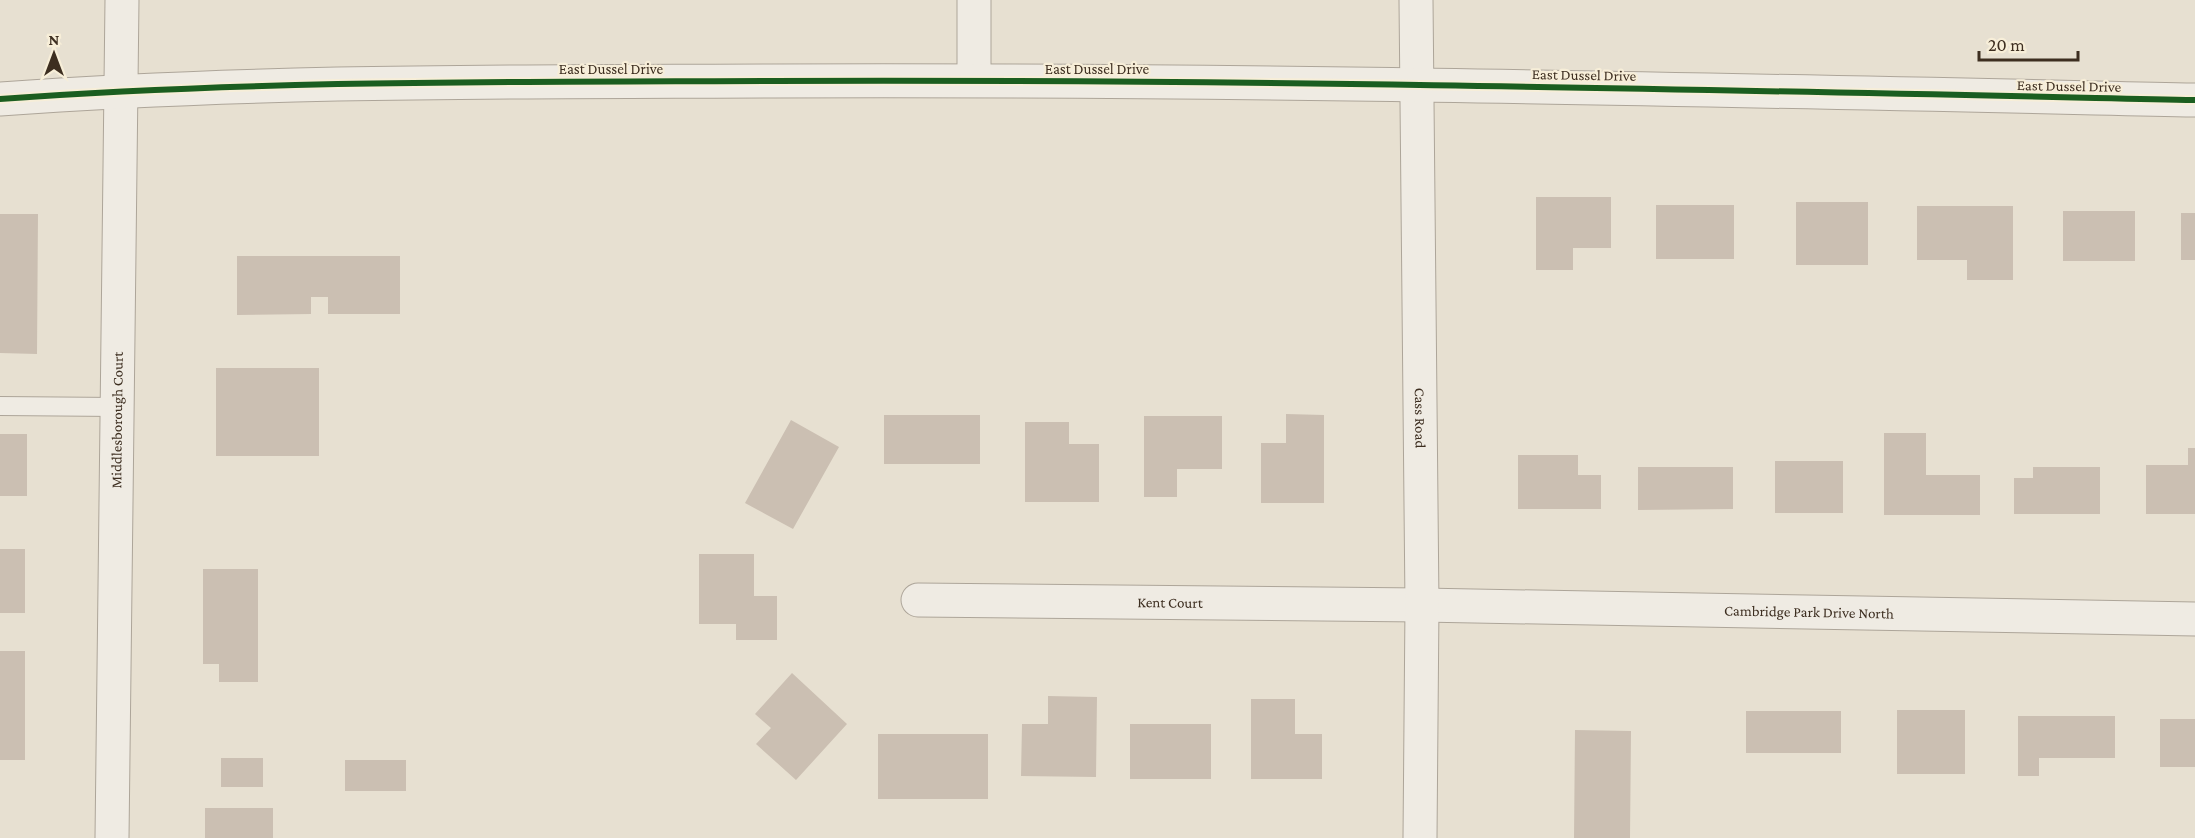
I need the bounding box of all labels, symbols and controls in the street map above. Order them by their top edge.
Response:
north arrow [24,24,84,84]
scale bar [1979,24,2078,62]
text: N [49,31,60,48]
text: 20 m [1988,35,2025,55]
street label: East Dussel Drive [559,61,664,77]
street label: East Dussel Drive [1045,61,1150,77]
street label: East Dussel Drive [1532,66,1637,84]
street label: East Dussel Drive [2017,77,2122,95]
street label: Middlesborough Court [108,350,126,489]
street label: Cass Road [1412,388,1428,449]
street label: Kent Court [1137,594,1204,611]
street label: Cambridge Park Drive North [1724,602,1894,622]

